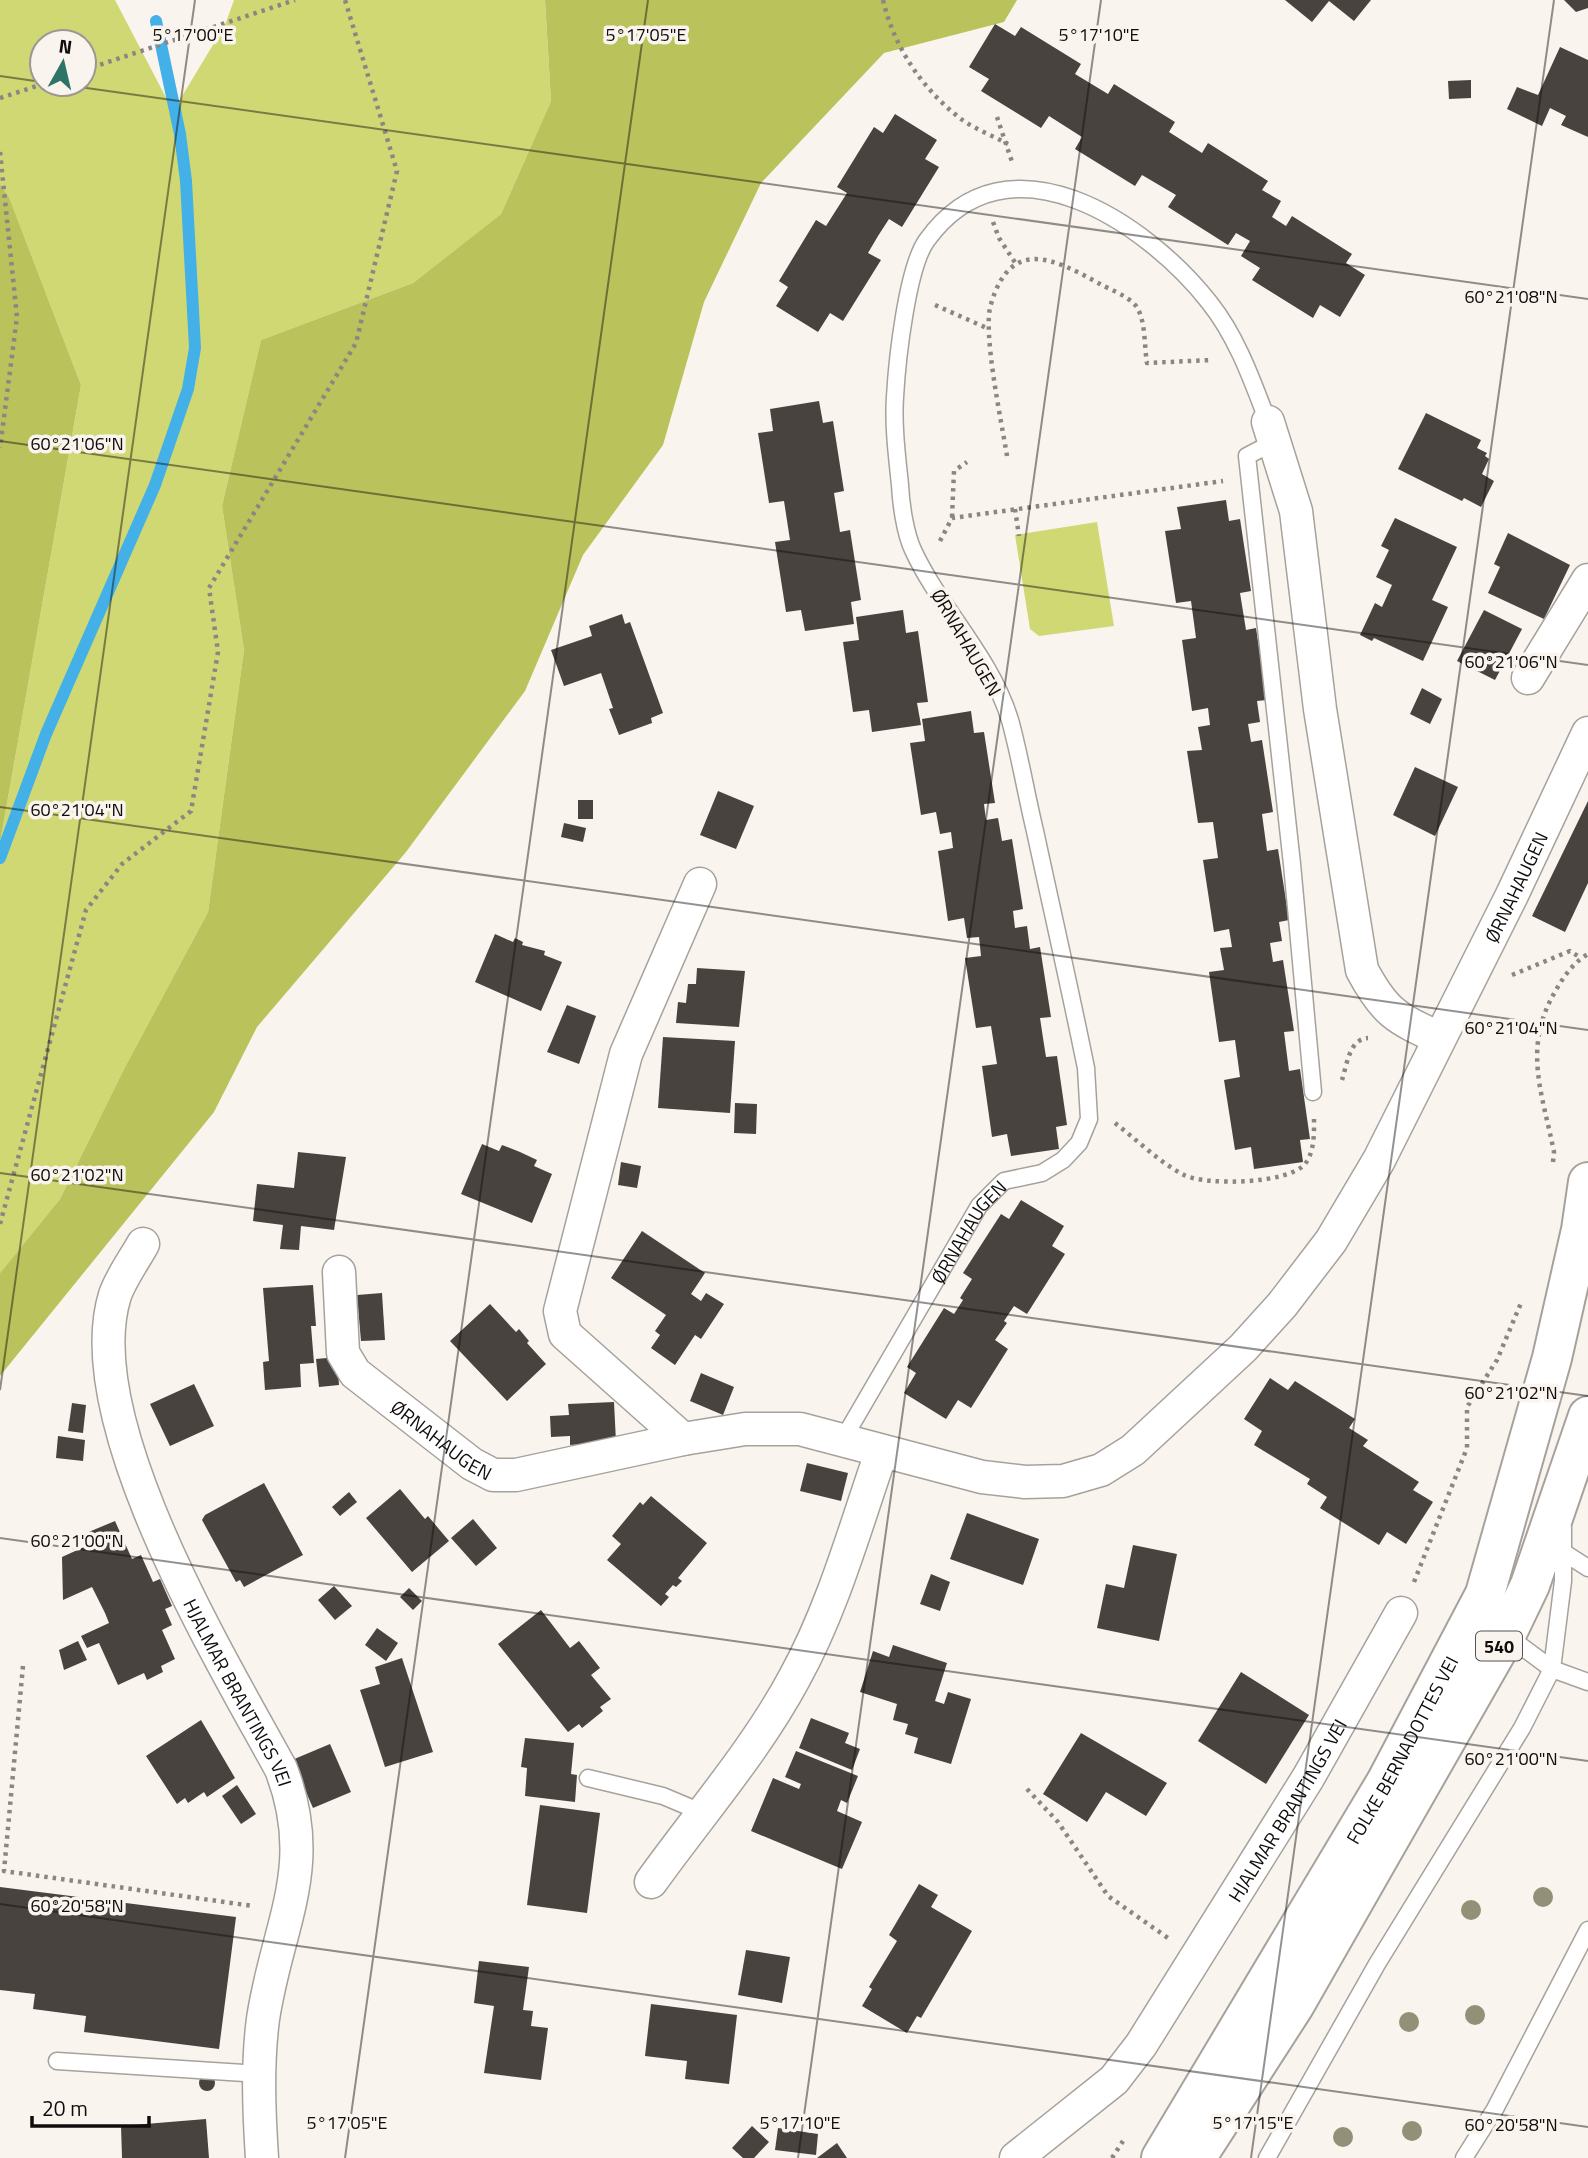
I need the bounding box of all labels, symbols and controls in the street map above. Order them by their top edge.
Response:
text: 5°17'00"E [153,21,233,48]
text: 5°17'05"E [606,21,686,48]
text: 5°17'10"E [1059,21,1139,48]
north arrow [28,28,98,98]
text: N [57,30,74,61]
text: 60°21'08"N [1464,283,1558,310]
text: 60°21'06"N [30,430,124,457]
street label: ØRNAHAUGEN [925,583,1009,701]
text: 60°21'06"N [1464,648,1558,675]
text: 60°21'04"N [30,796,124,823]
street label: ØRNAHAUGEN [1476,827,1554,947]
text: 60°21'04"N [1464,1014,1558,1041]
text: 60°21'02"N [30,1161,124,1188]
street label: ØRNAHAUGEN [923,1172,1013,1288]
text: 60°21'02"N [1464,1379,1558,1406]
street label: ØRNAHAUGEN [385,1392,498,1487]
text: 60°21'00"N [30,1527,124,1554]
street label: HJALMAR BRANTINGS VEI [177,1593,301,1790]
road number: 540 [1476,1632,1522,1660]
street label: FOLKE BERNADOTTES VEI [1338,1650,1465,1849]
street label: HJALMAR BRANTINGS VEI [1220,1713,1353,1907]
text: 60°21'00"N [1464,1745,1558,1772]
text: 60°20'58"N [30,1892,124,1919]
scale bar [32,2084,149,2128]
text: 20 m [42,2092,88,2124]
text: 5°17'05"E [307,2109,387,2136]
text: 5°17'10"E [760,2109,840,2136]
text: 5°17'15"E [1213,2109,1293,2136]
text: 60°20'58"N [1464,2111,1558,2138]

